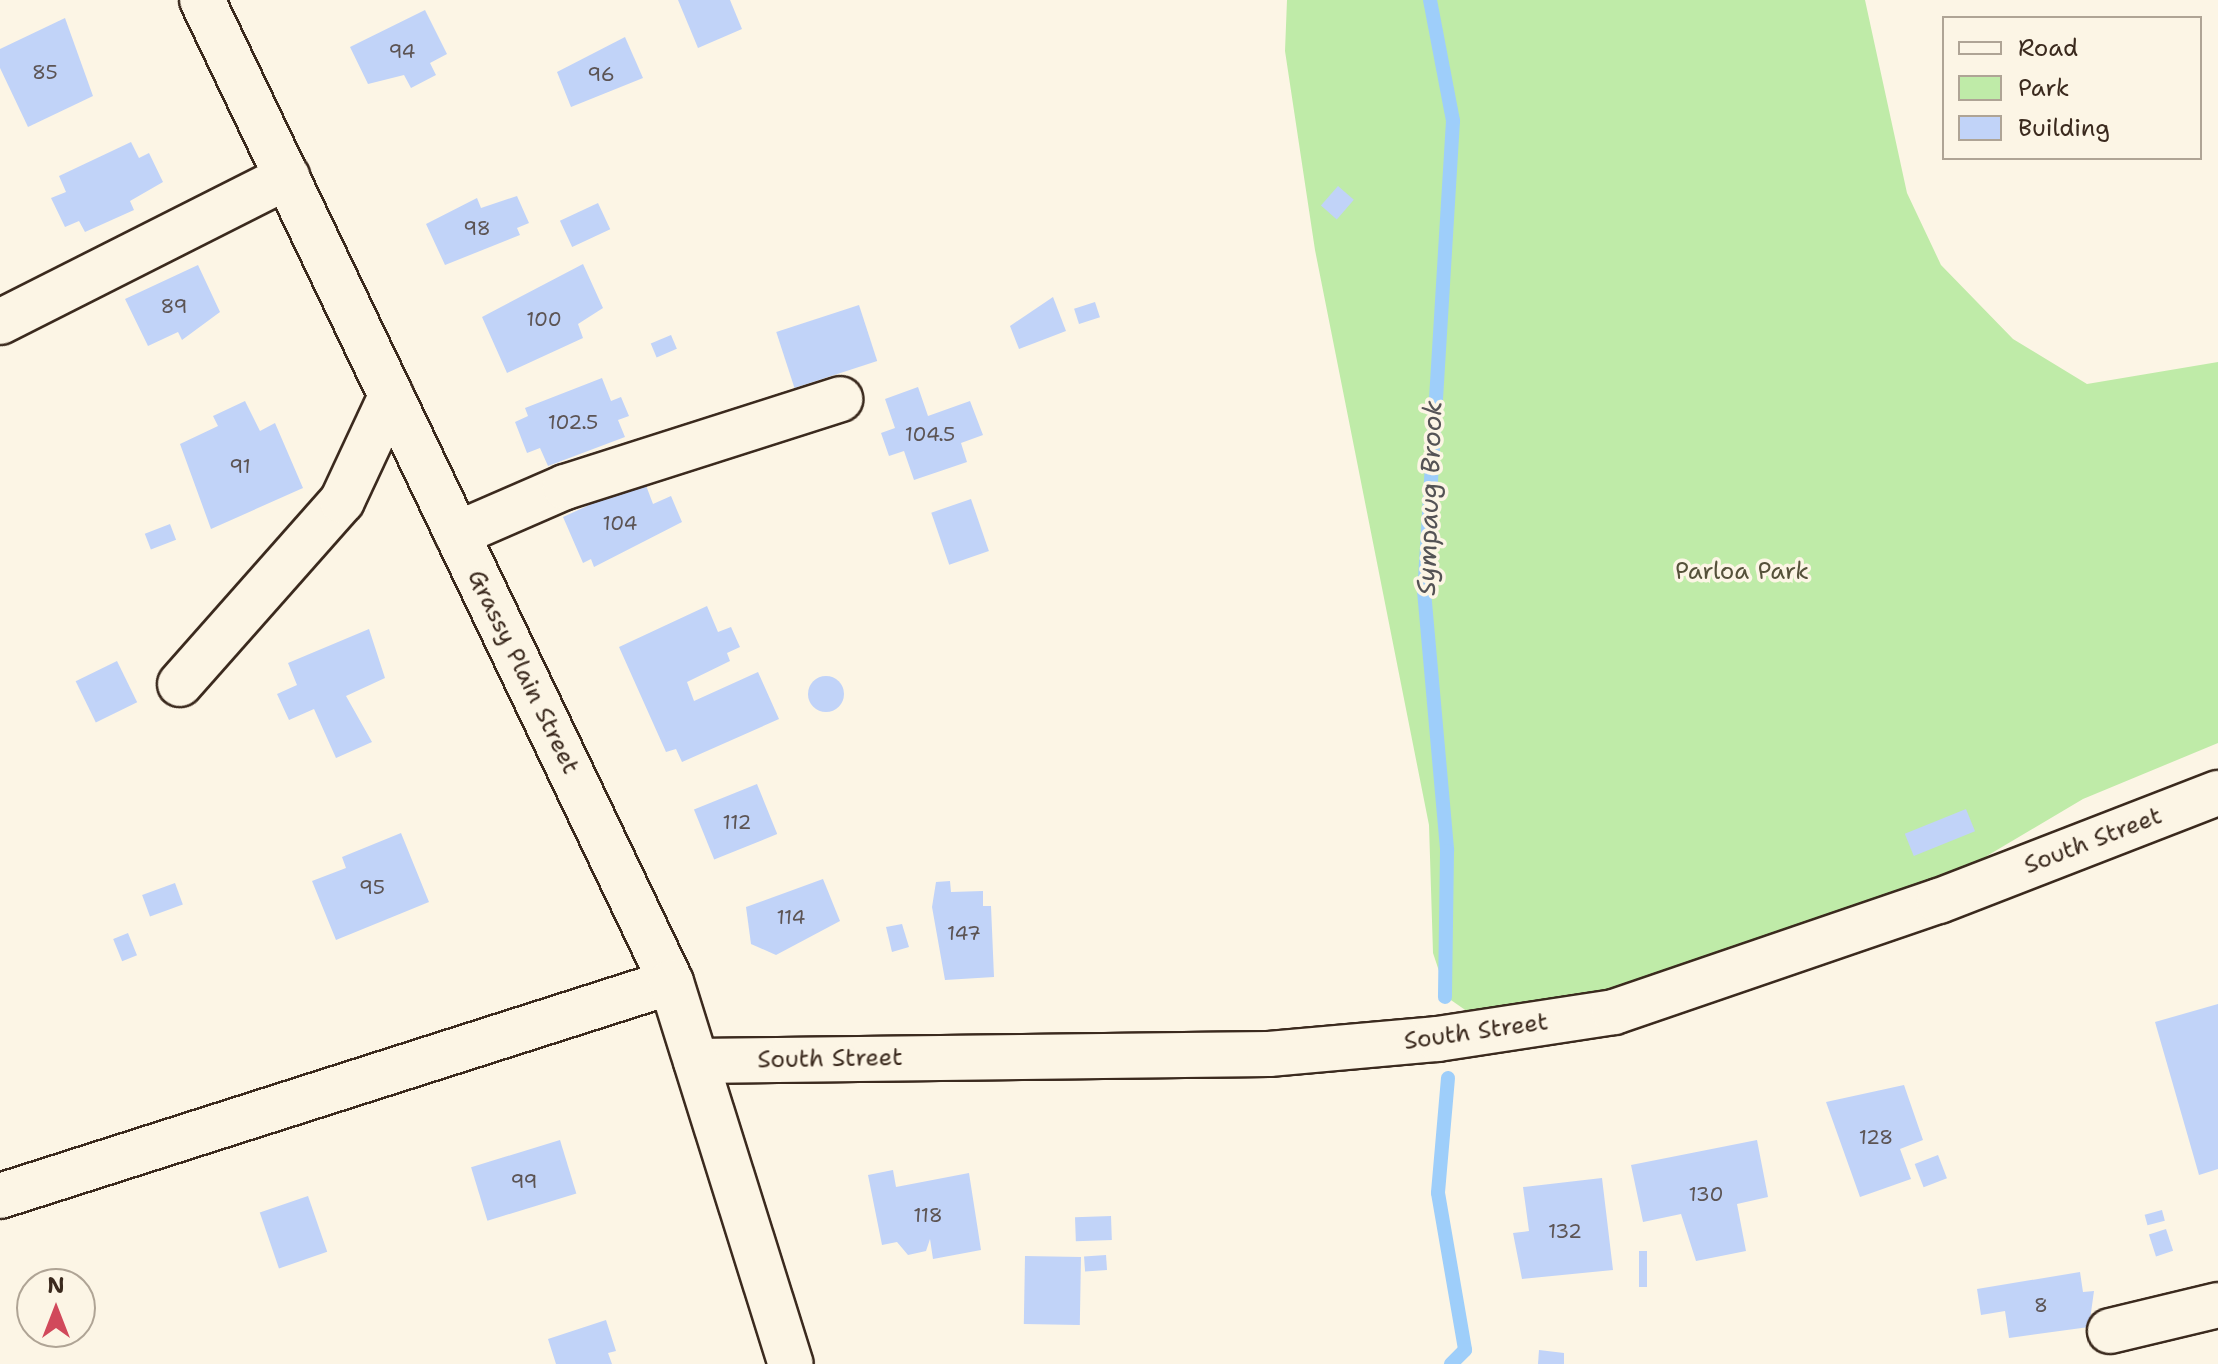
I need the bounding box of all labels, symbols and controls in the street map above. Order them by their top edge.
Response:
legend [1942,16,2202,160]
text: Road [2018,32,2078,64]
house number: 94 [388,39,416,63]
house number: 85 [32,60,58,84]
house number: 96 [587,62,615,86]
text: Park [2018,72,2070,104]
text: Building [2018,112,2110,144]
house number: 98 [463,216,491,240]
house number: 89 [161,294,187,318]
house number: 100 [526,307,562,331]
water label: Sympaug Brook [1410,400,1448,596]
house number: 102.5 [548,410,598,434]
house number: 104.5 [905,422,955,446]
house number: 91 [229,454,251,478]
house number: 104 [602,511,638,535]
park label: Parloa Park [1675,558,1809,586]
street label: Grassy Plain Street [461,565,585,779]
street label: South Street [2020,802,2166,880]
house number: 112 [723,810,751,834]
house number: 95 [359,875,385,899]
house number: 114 [776,905,806,929]
house number: 147 [947,921,981,945]
street label: South Street [1402,1008,1550,1056]
street label: South Street [757,1043,903,1075]
house number: 128 [1859,1125,1893,1149]
house number: 99 [510,1169,538,1193]
house number: 130 [1688,1182,1724,1206]
house number: 118 [913,1203,943,1227]
house number: 132 [1548,1219,1582,1243]
north arrow [16,1268,96,1348]
text: N [47,1271,65,1300]
house number: 8 [2034,1293,2048,1317]

